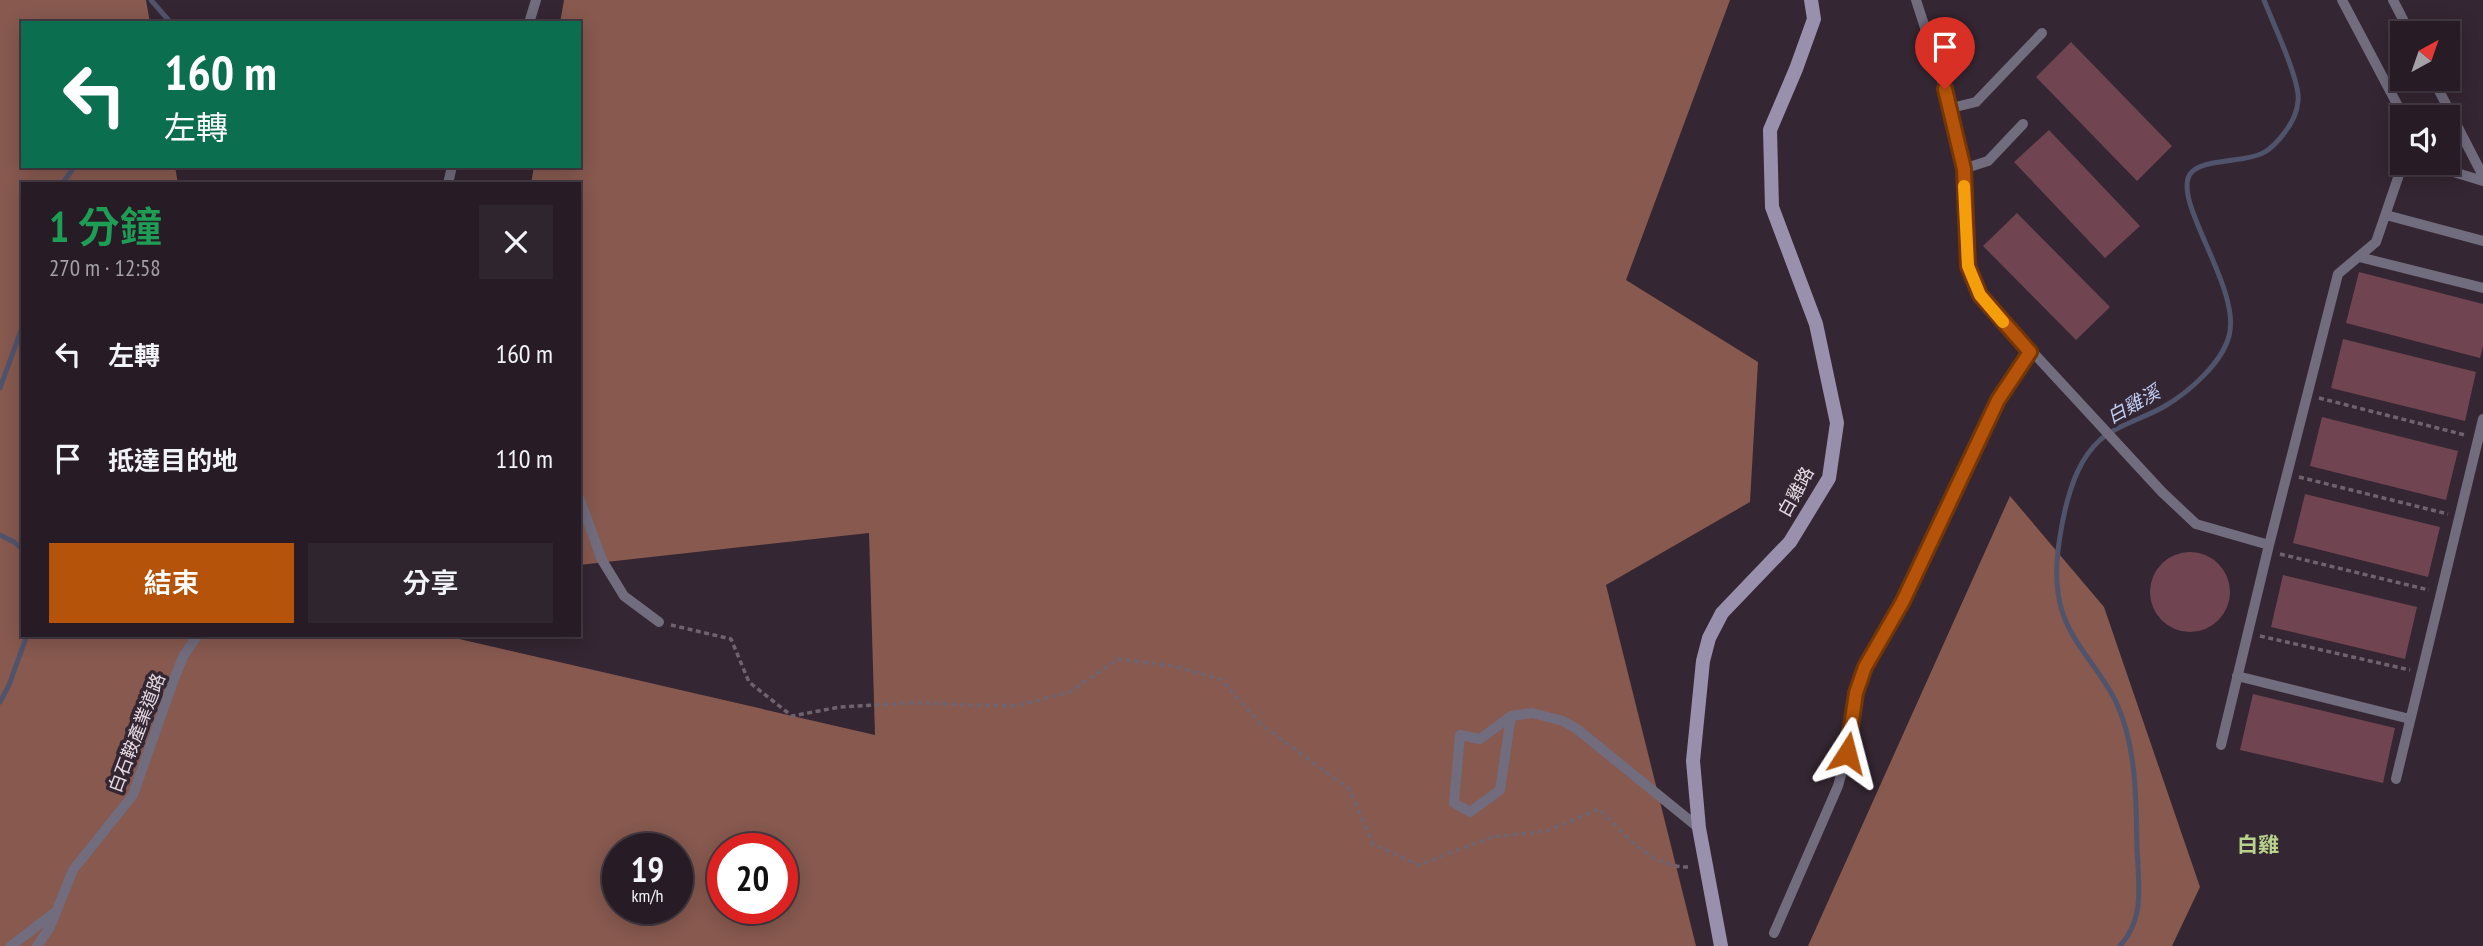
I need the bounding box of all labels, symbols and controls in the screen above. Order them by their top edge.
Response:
pin [1915,17,1975,89]
north arrow [2390,21,2460,91]
map controls [2390,21,2460,175]
icon: arrive [1926,28,1964,66]
text: 160 m [164,40,277,104]
icon: left [49,49,140,140]
button: sound [2390,105,2460,175]
text: 左轉 [164,106,228,148]
text: 1 分鐘 [49,199,162,254]
button: close [479,205,553,279]
text: 270 m · 12:58 [49,253,161,282]
icon: left [49,335,87,373]
text: 160 m [495,337,553,370]
text: 左轉 [108,339,160,372]
water label: 白雞溪 [2102,378,2166,428]
icon: arrive [49,440,87,478]
text: 110 m [495,442,553,475]
text: 抵達目的地 [108,444,238,477]
street label: 白雞路 [1772,463,1819,521]
button: 結束 [49,543,294,623]
button: 分享 [308,543,553,623]
street label: 白石鞍產業道路 [103,670,170,796]
position arrow [1810,716,1884,790]
district label: 白雞 [2237,831,2279,858]
speed limit sign: 20 [707,833,798,924]
text: 19 [631,846,664,892]
text: km/h [632,884,663,907]

